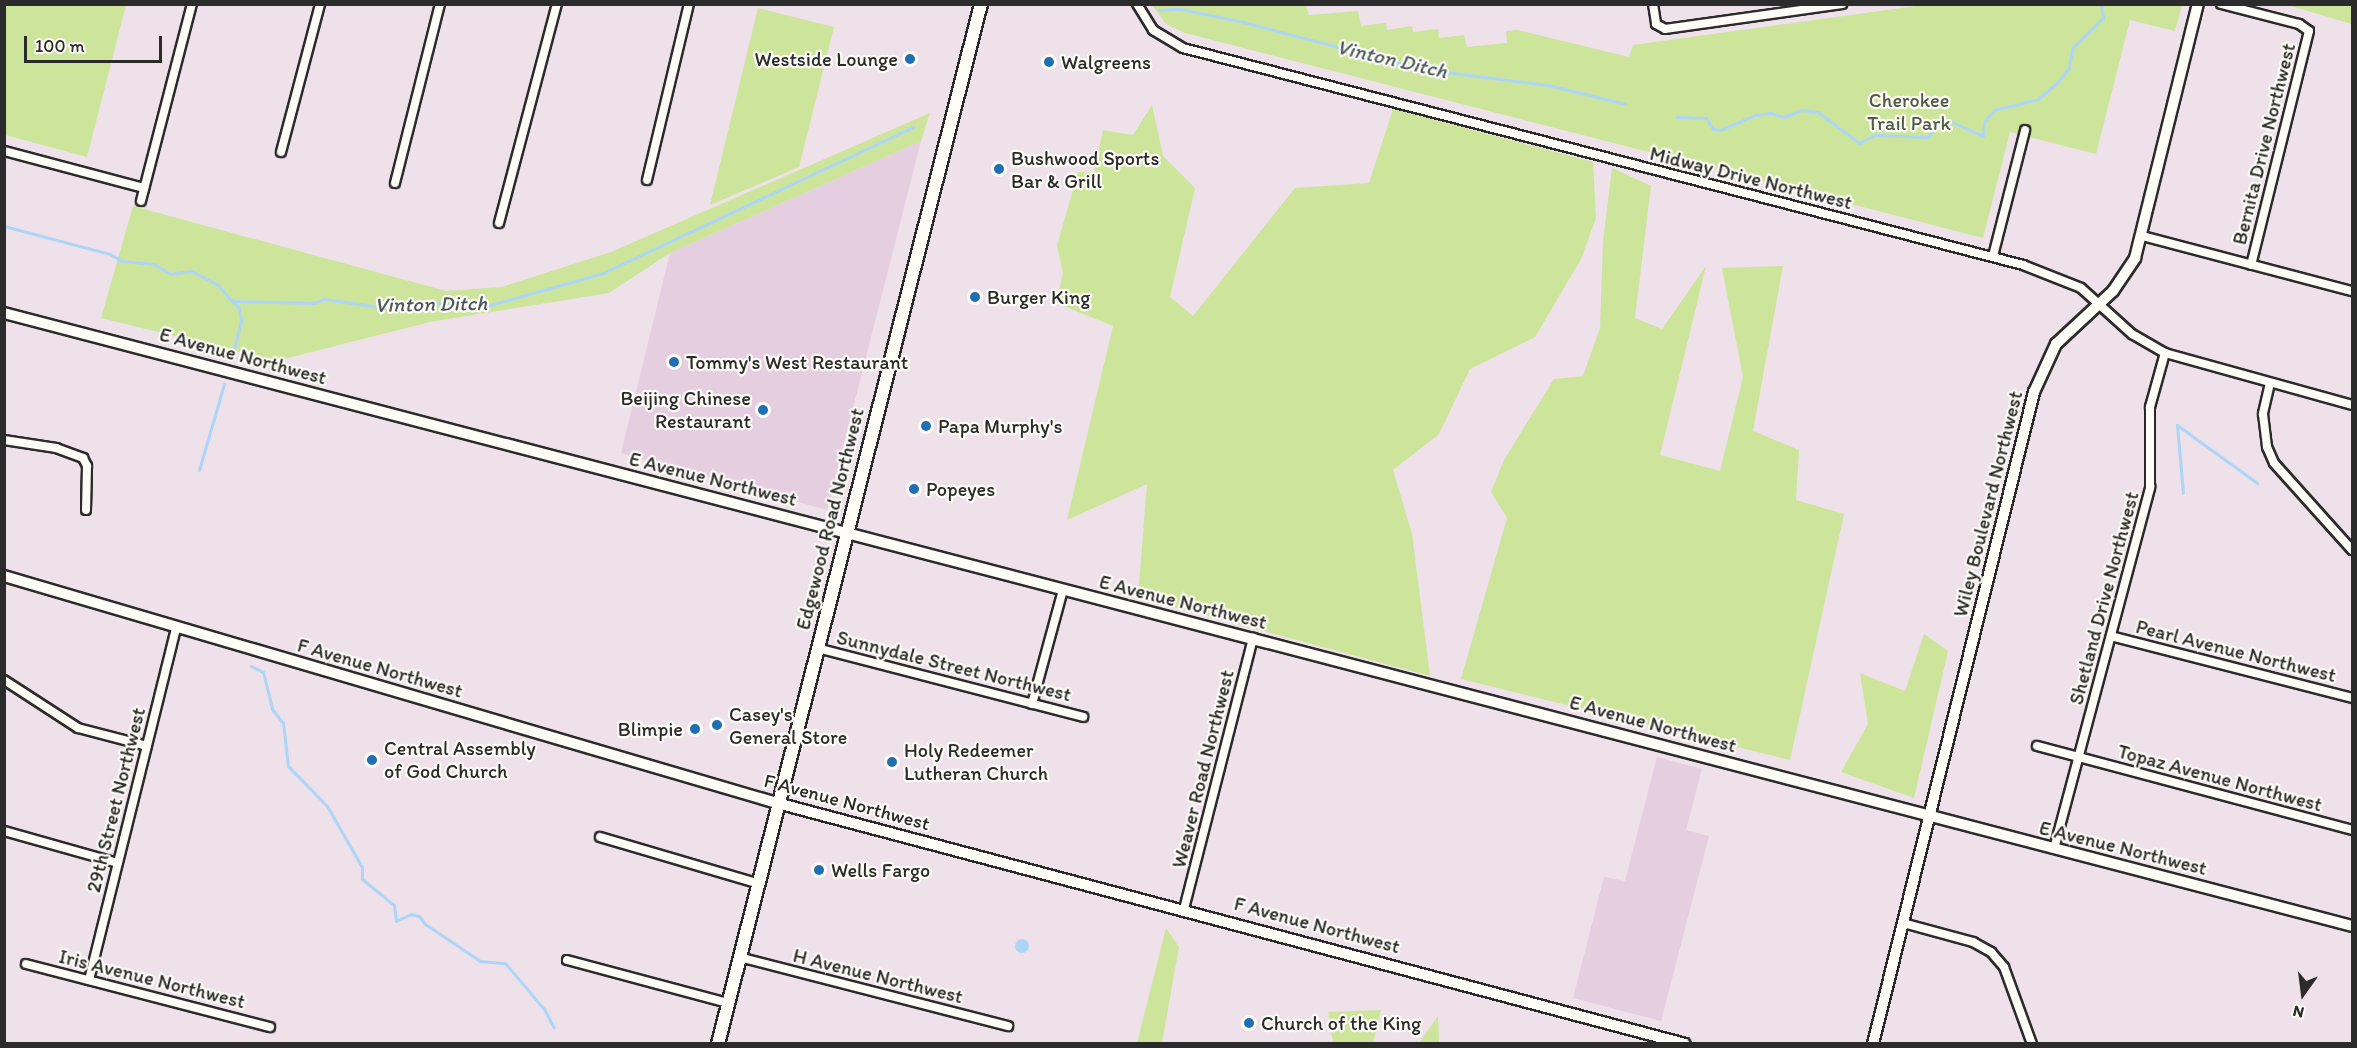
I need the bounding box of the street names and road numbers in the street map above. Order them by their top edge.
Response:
street label: Bernita Drive Northwest [2227,40,2301,248]
street label: Midway Drive Northwest [1647,141,1855,215]
street label: E Avenue Northwest [157,322,329,390]
street label: Wiley Boulevard Northwest [1948,388,2028,620]
street label: Edgewood Road Northwest [791,405,869,633]
street label: E Avenue Northwest [627,447,799,511]
street label: Shetland Drive Northwest [2064,489,2144,707]
street label: E Avenue Northwest [1097,570,1269,634]
street label: Pearl Avenue Northwest [2134,615,2338,687]
street label: Sunnydale Street Northwest [834,625,1074,707]
street label: F Avenue Northwest [294,633,466,703]
street label: Weaver Road Northwest [1167,667,1239,871]
street label: E Avenue Northwest [1567,690,1739,758]
street label: 29th Street Northwest [81,705,151,895]
street label: Topaz Avenue Northwest [2116,739,2324,817]
street label: F Avenue Northwest [761,768,933,836]
street label: E Avenue Northwest [2037,816,2209,880]
street label: F Avenue Northwest [1231,891,1403,959]
street label: H Avenue Northwest [790,943,966,1009]
street label: Iris Avenue Northwest [57,944,247,1014]

